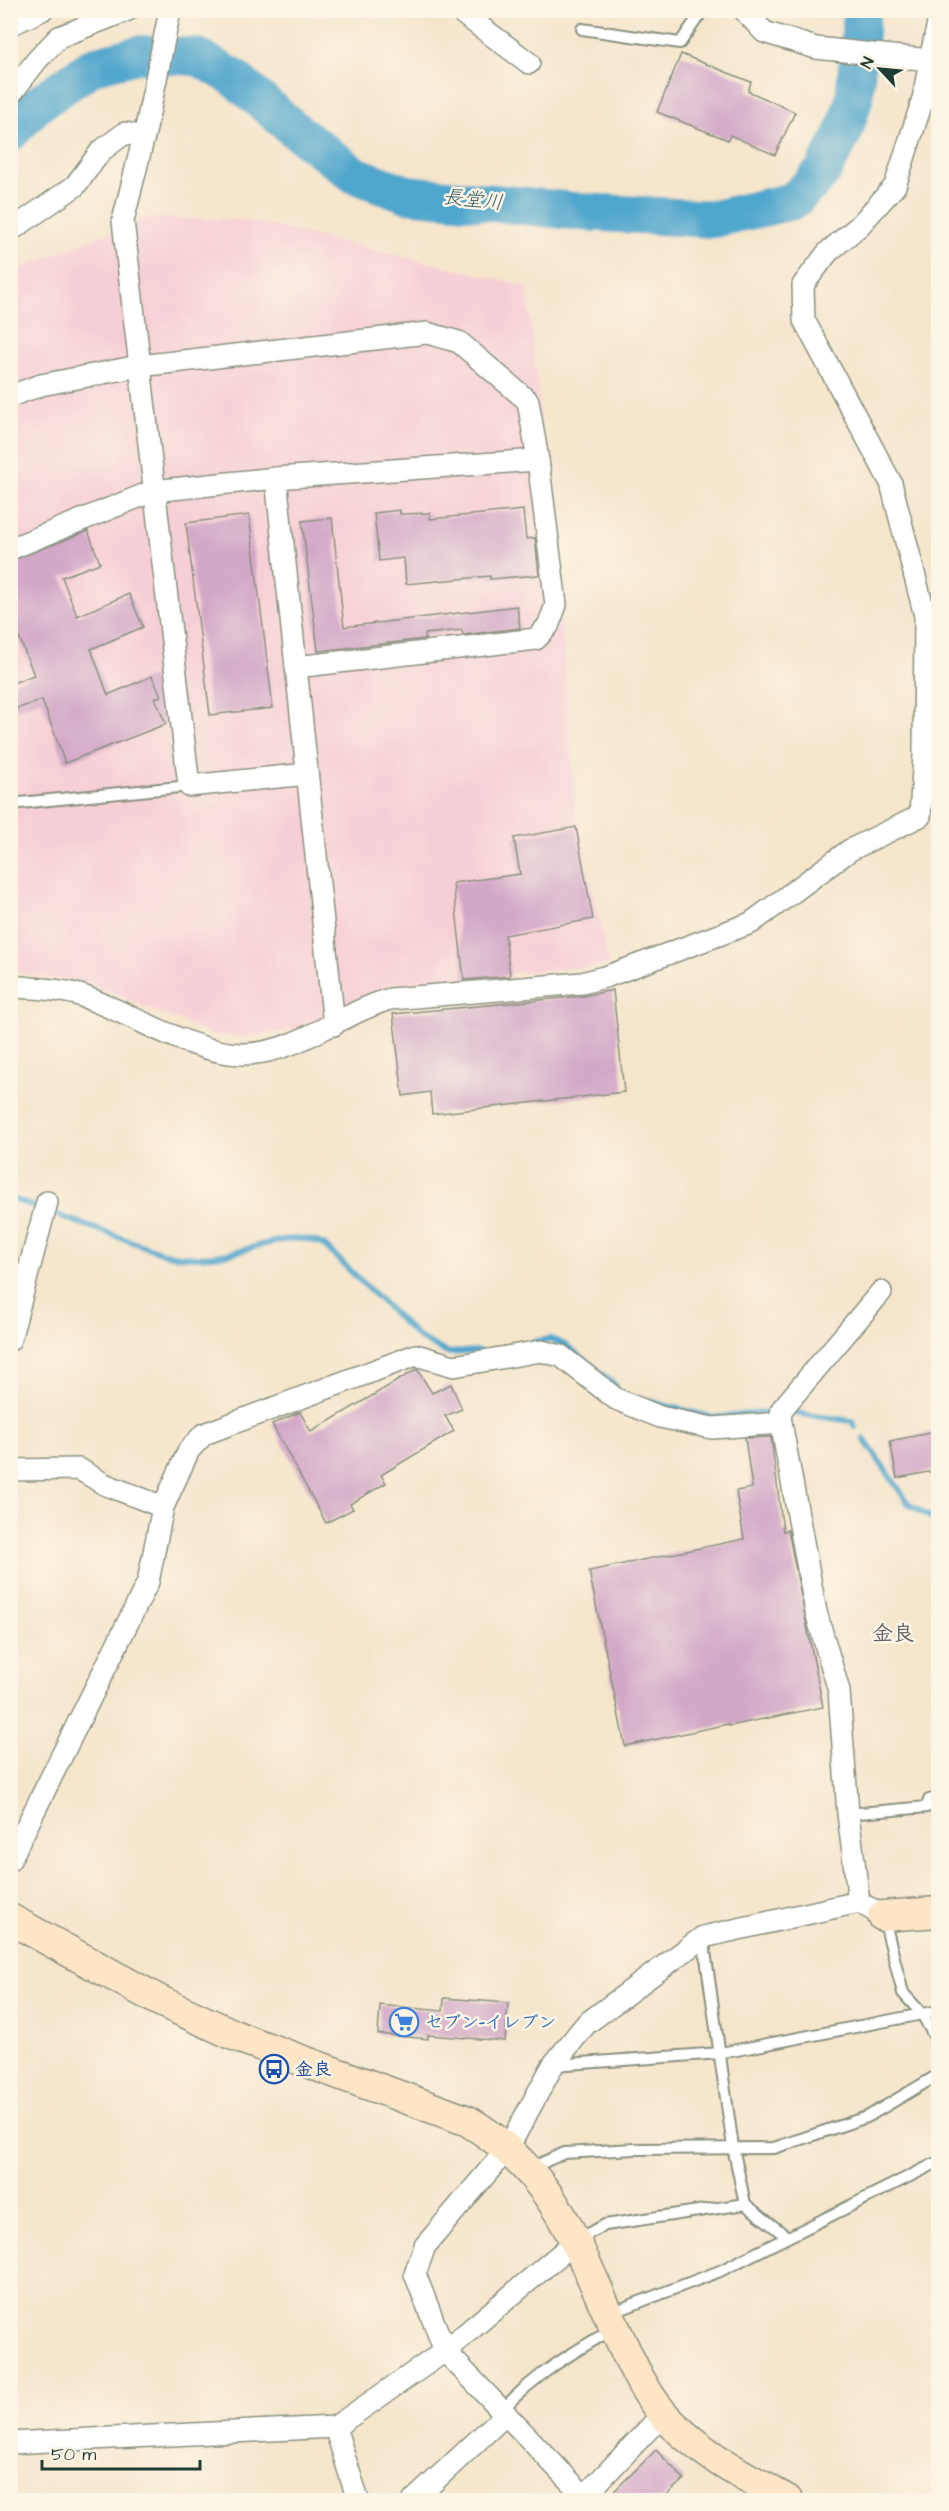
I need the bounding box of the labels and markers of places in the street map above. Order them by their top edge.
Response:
supermarket icon: セブン-イレブン [388,2006,420,2038]
place label: セブン-イレブン [425,2010,557,2035]
bus stop icon: 金良 [258,2053,290,2085]
place label: 金良 [295,2057,332,2082]

